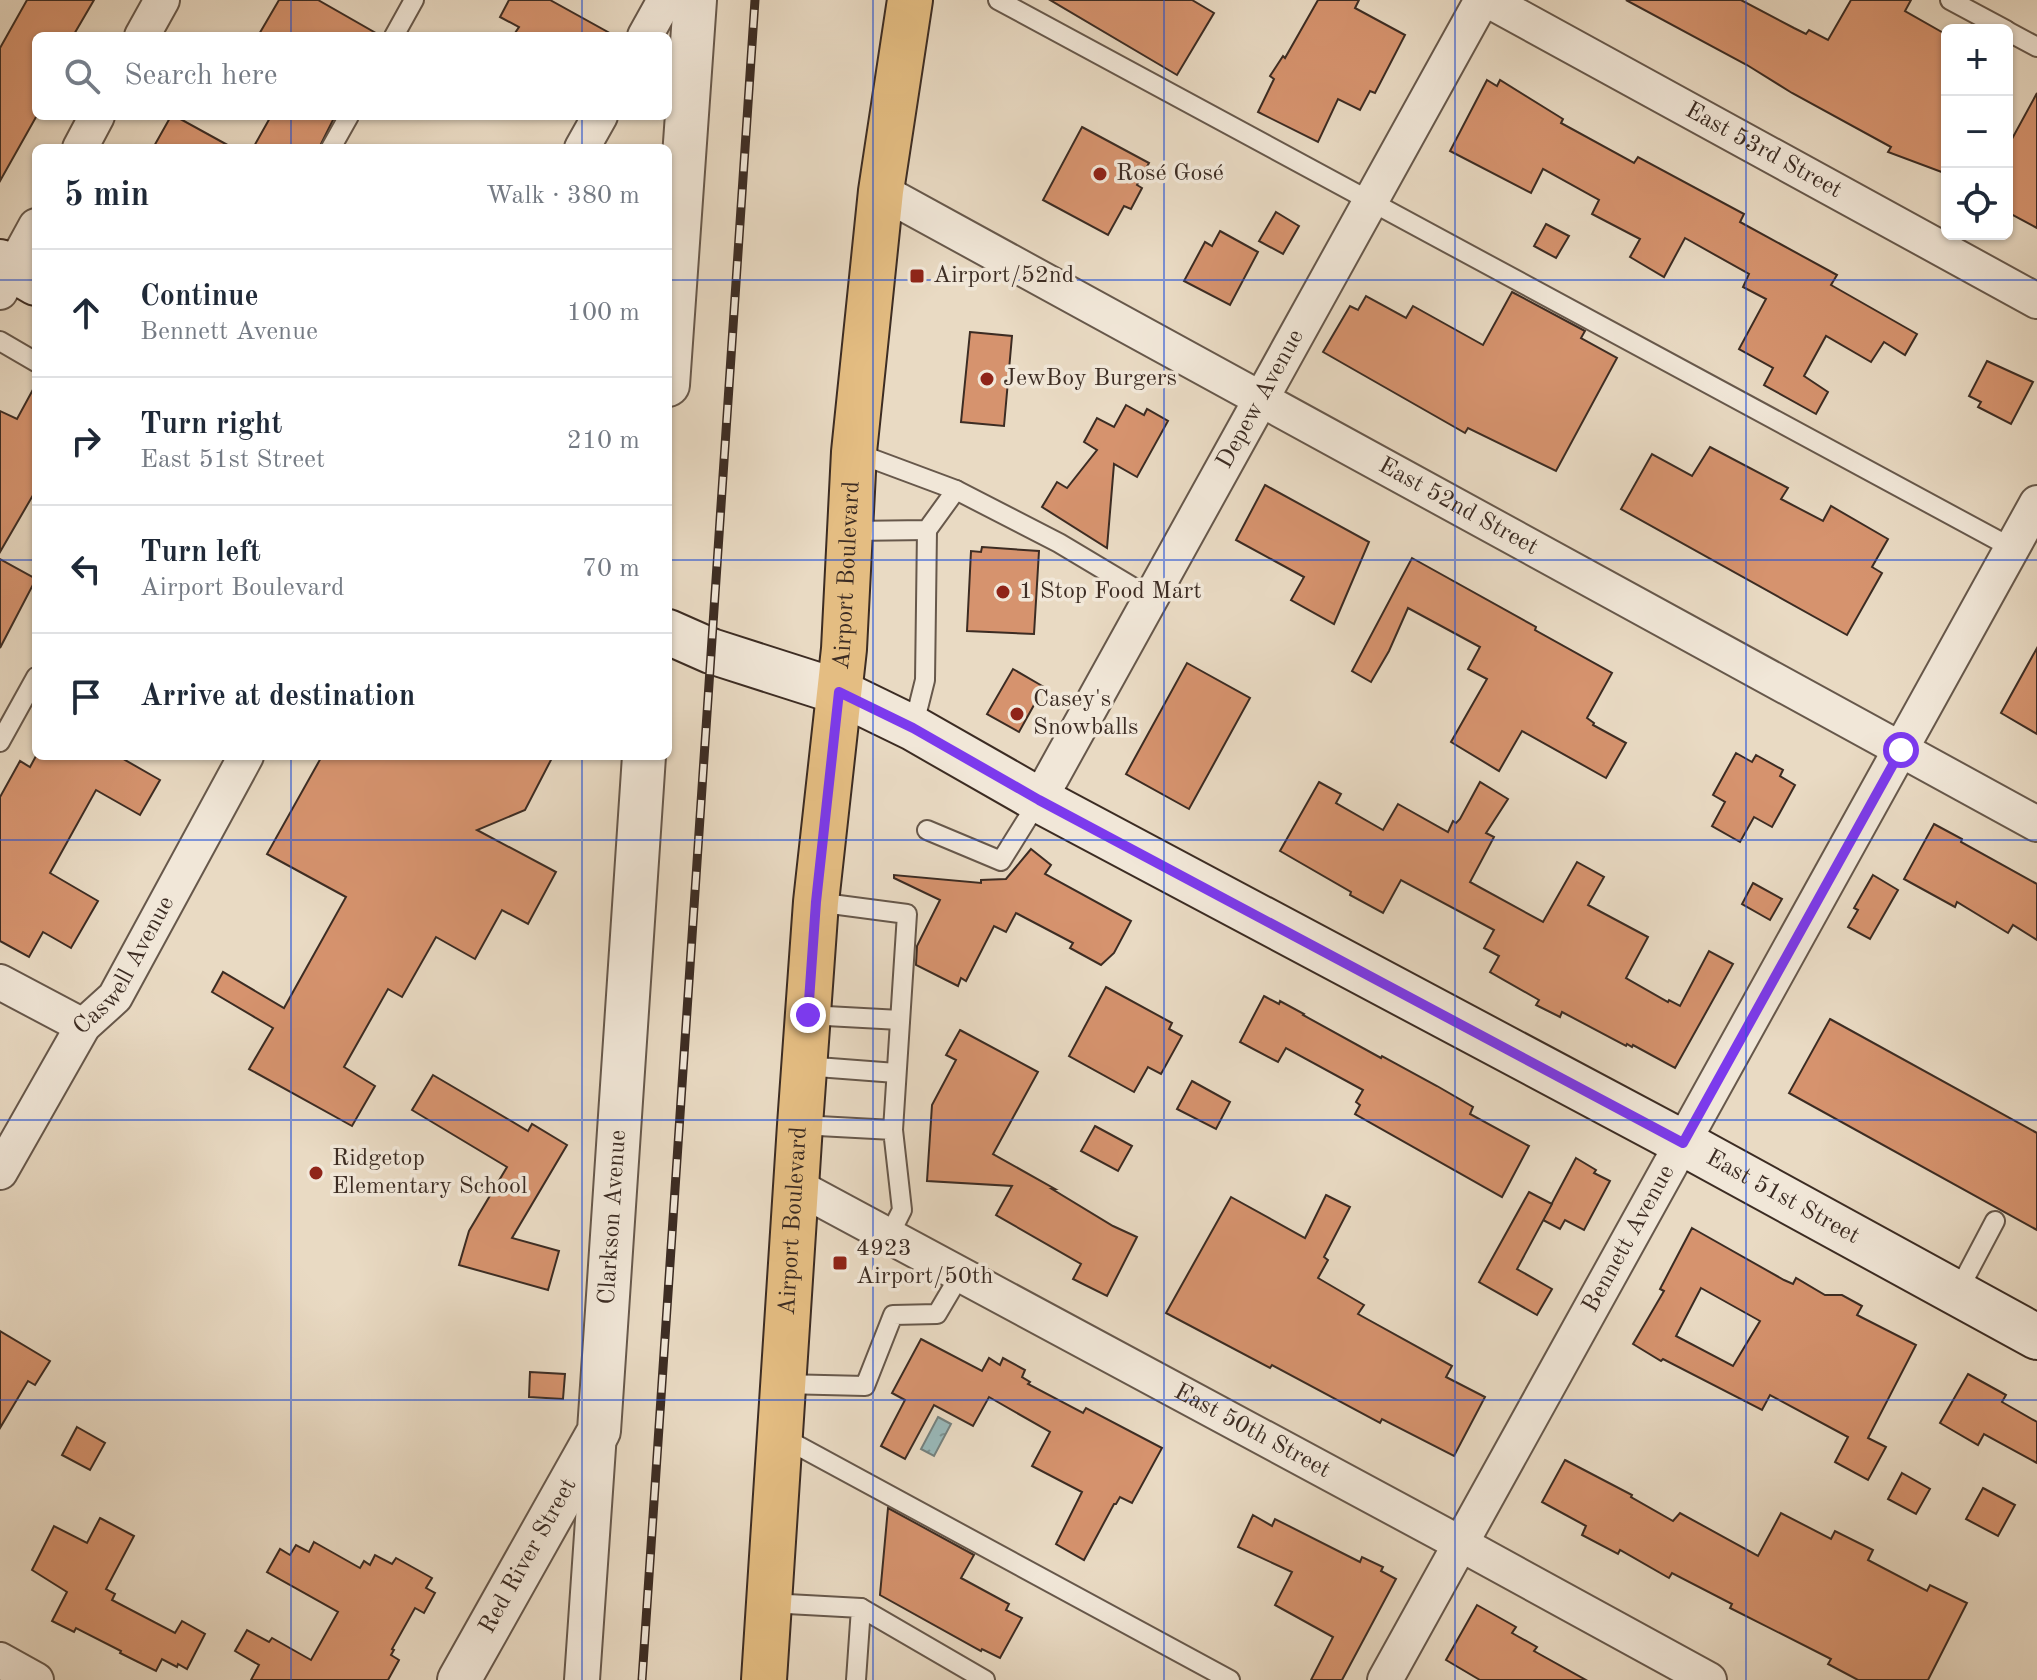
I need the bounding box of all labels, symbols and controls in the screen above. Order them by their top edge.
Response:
map controls [1941,24,2013,240]
button: + [1941,24,2013,96]
search box [32,32,672,120]
icon: search [60,54,104,98]
text: Search here [124,61,278,91]
button: − [1941,96,2013,168]
street label: East 53rd Street [1681,98,1846,203]
place label: Rosé Gosé [1116,162,1224,186]
marker: Rosé Gosé [1091,165,1109,183]
button: locate [1941,168,2013,240]
text: 5 min [64,179,149,213]
text: Walk · 380 m [486,183,640,209]
place label: Airport/52nd [933,264,1074,288]
marker: Airport/52nd [908,267,926,285]
text: Continue [140,282,259,312]
icon: ahead [64,291,108,335]
text: 100 m [567,300,640,326]
text: Bennett Avenue [140,319,318,345]
street label: Depew Avenue [1213,326,1309,473]
place label: JewBoy Burgers [1003,367,1177,391]
marker: JewBoy Burgers [978,370,996,388]
text: Turn right [140,410,282,440]
icon: right [64,419,108,463]
text: 210 m [567,428,640,454]
text: East 51st Street [140,447,325,473]
street label: East 52nd Street [1374,454,1542,560]
street label: Airport Boulevard [830,480,865,671]
text: Turn left [140,538,261,568]
icon: left [64,547,108,591]
text: 70 m [582,556,640,582]
text: Airport Boulevard [140,575,345,601]
place label: 1 Stop Food Mart [1019,580,1202,604]
marker: 1 Stop Food Mart [994,583,1012,601]
icon: arrive [64,675,108,719]
text: Arrive at destination [140,682,415,712]
place label: Casey's Snowballs [1033,688,1139,740]
marker: Casey's Snowballs [1008,705,1026,723]
route start [1883,732,1919,768]
street label: Caswell Avenue [69,893,179,1040]
route end [790,997,826,1033]
street label: Airport Boulevard [776,1126,812,1316]
street label: Clarkson Avenue [595,1129,631,1305]
street label: East 51st Street [1702,1146,1863,1249]
place label: Ridgetop Elementary School [332,1147,527,1199]
street label: Bennett Avenue [1579,1161,1680,1317]
marker: Ridgetop Elementary School [307,1164,325,1182]
place label: 4923 Airport/50th [856,1237,993,1289]
marker: 4923 Airport/50th [831,1254,849,1272]
street label: East 50th Street [1170,1380,1334,1483]
street label: Red River Street [475,1474,582,1638]

